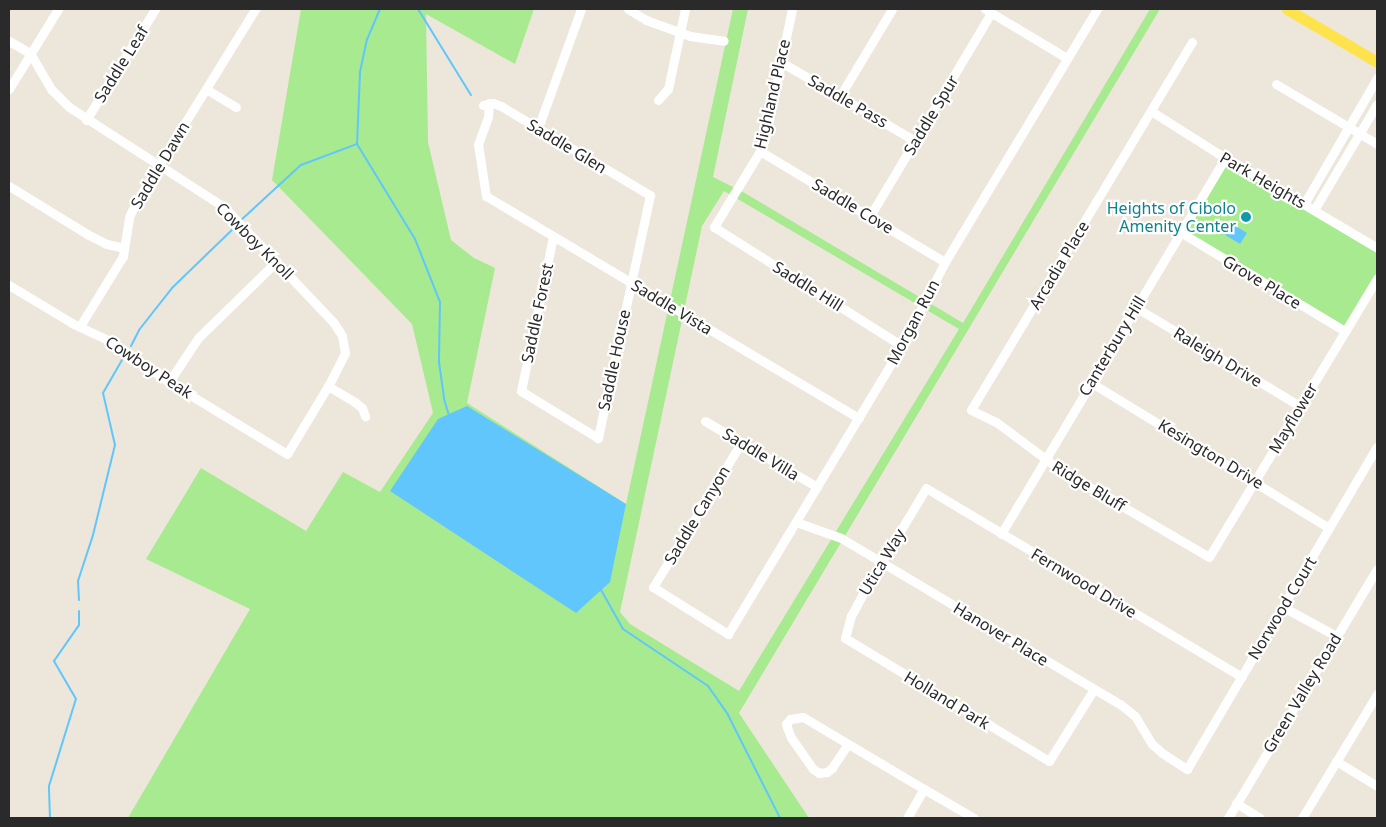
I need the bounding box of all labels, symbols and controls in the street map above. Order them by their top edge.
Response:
street label: Saddle Leaf [90,22,152,106]
street label: Highland Place [750,37,794,151]
street label: Saddle Pass [805,71,891,131]
street label: Saddle Spur [900,72,962,158]
street label: Saddle Glen [524,115,610,177]
street label: Saddle Dawn [127,118,193,212]
street label: Park Heights [1217,148,1309,212]
street label: Saddle Cove [809,174,897,238]
street label: Cowboy Knoll [212,198,298,284]
place label: Heights of Cibolo Amenity Center [1107,198,1236,236]
marker: Heights of Cibolo Amenity Center [1240,211,1252,223]
street label: Arcadia Place [1025,217,1093,313]
street label: Grove Place [1219,251,1305,313]
street label: Saddle Hill [769,257,847,315]
street label: Saddle Forest [517,261,557,365]
street label: Saddle Vista [628,275,716,339]
street label: Morgan Run [883,276,943,368]
street label: Canterbury Hill [1075,293,1149,399]
street label: Saddle House [594,308,634,412]
street label: Raleigh Drive [1170,323,1266,391]
street label: Cowboy Peak [102,332,196,402]
street label: Mayflower [1264,379,1322,457]
street label: Kesington Drive [1155,415,1267,493]
street label: Saddle Villa [719,424,803,484]
street label: Ridge Bluff [1049,457,1129,515]
street label: Saddle Canyon [660,462,734,568]
street label: Utica Way [855,525,909,599]
street label: Fernwood Drive [1028,544,1140,622]
street label: Norwood Court [1244,553,1320,663]
street label: Hanover Place [950,598,1052,670]
street label: Green Valley Road [1259,630,1345,756]
street label: Holland Park [901,667,993,733]

